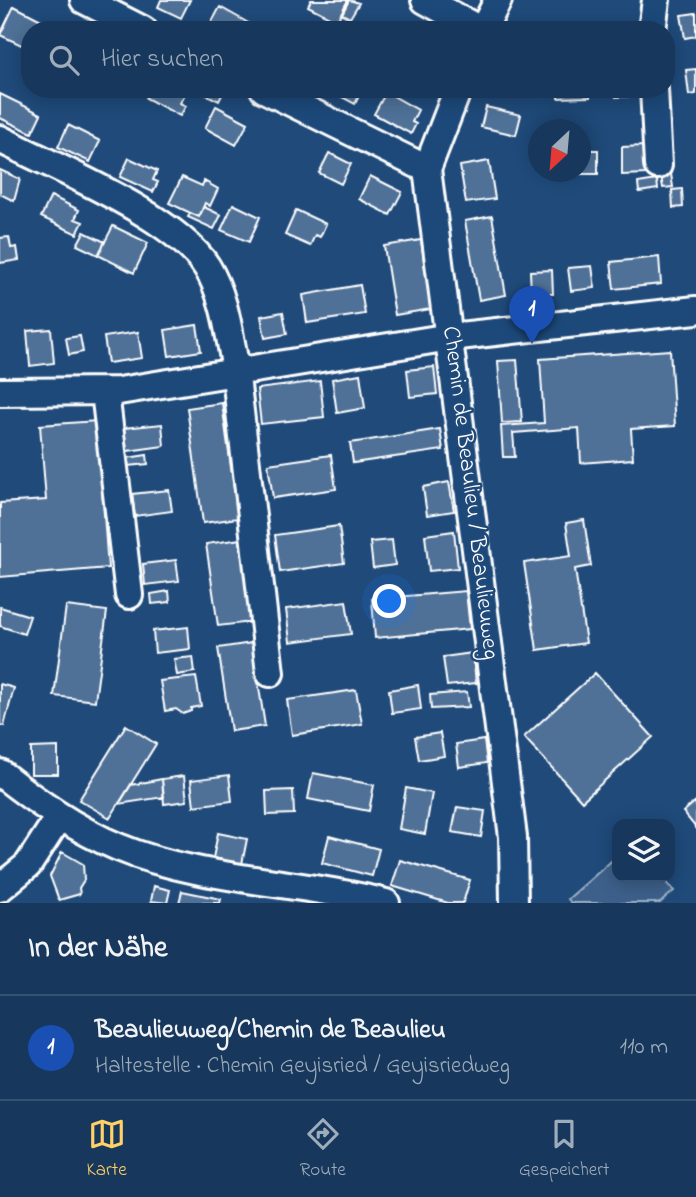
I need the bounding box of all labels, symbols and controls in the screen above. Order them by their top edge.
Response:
search box [21,21,675,98]
icon: search [45,41,83,79]
text: Hier suchen [101,41,223,79]
north arrow [528,119,591,182]
pin: 1 [509,286,555,344]
street label: Chemin de Beaulieu / Beaulieuweg [432,324,508,662]
your location [372,584,406,618]
map controls [612,819,675,882]
button: layers [612,819,675,882]
text: In der Nähe [28,927,168,971]
text: Beaulieuweg/Chemin de Beaulieu [95,1012,446,1050]
text: 1 [47,1031,55,1064]
text: 110 m [620,1031,668,1064]
text: Haltestelle · Chemin Geyisried / Geyisriedweg [95,1050,510,1083]
tab: Karte [87,1115,127,1184]
tab: Route [300,1115,346,1184]
tab: Gespeichert [519,1115,610,1184]

